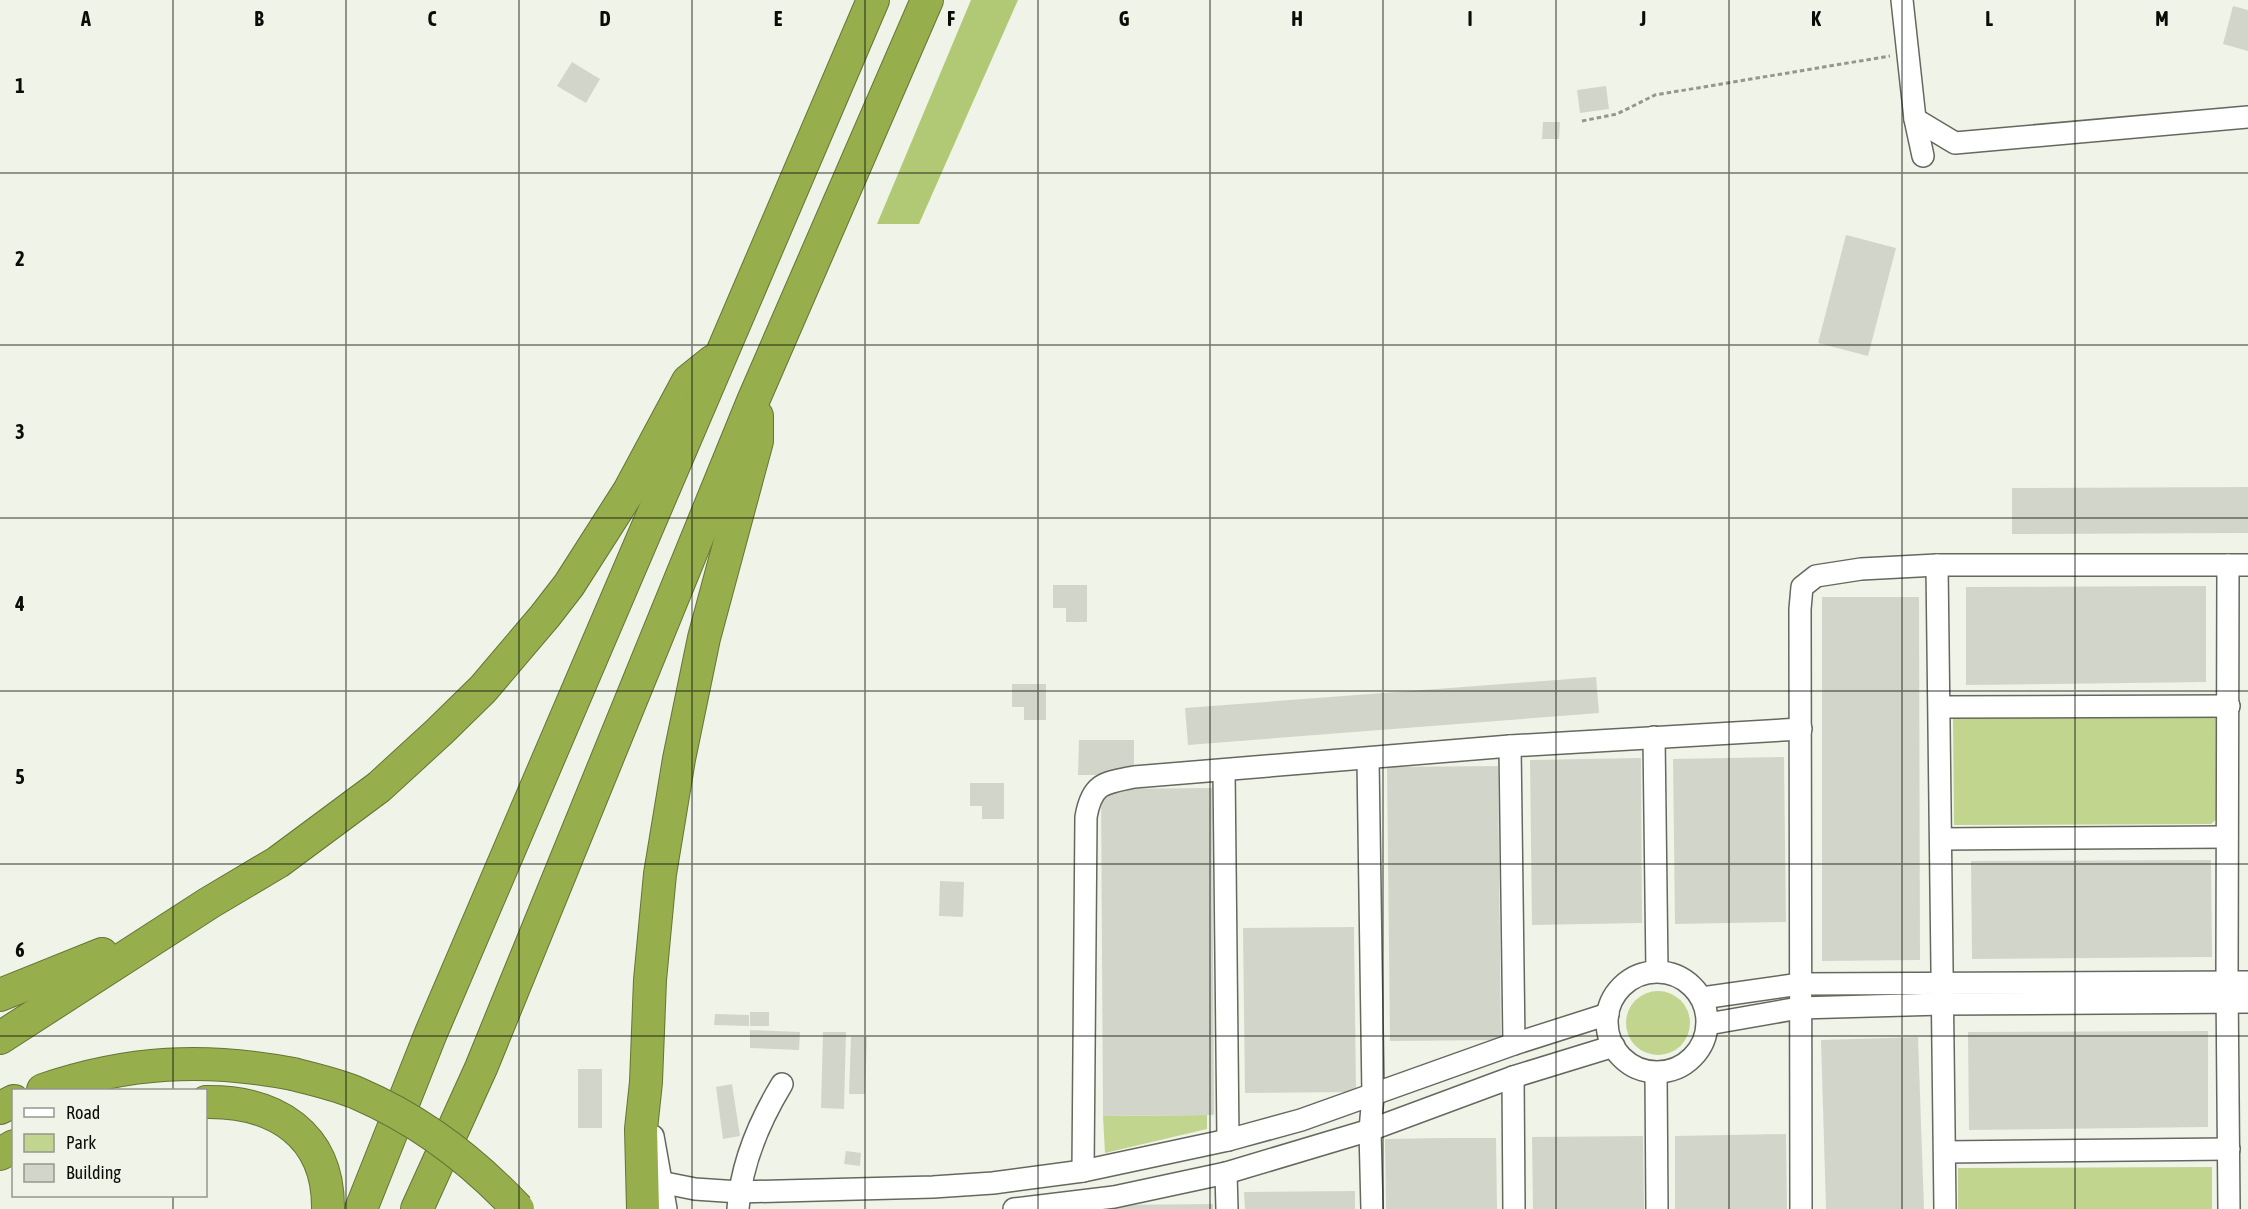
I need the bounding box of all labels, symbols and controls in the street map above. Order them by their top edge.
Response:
text: A [80,7,91,30]
text: B [254,7,264,30]
text: C [428,7,437,30]
text: D [599,7,611,30]
text: E [774,7,783,30]
text: F [947,7,955,30]
text: G [1119,7,1130,30]
text: H [1291,7,1303,30]
text: I [1467,7,1473,30]
text: J [1639,7,1646,30]
text: K [1811,7,1821,30]
text: L [1985,7,1993,30]
text: M [2155,7,2169,30]
text: 1 [15,74,25,97]
text: 2 [15,247,25,270]
text: 3 [15,420,25,443]
text: 4 [14,592,25,615]
text: 5 [15,765,25,788]
text: 6 [15,938,25,961]
legend [12,1089,207,1197]
text: Road [66,1102,100,1123]
text: Park [66,1132,96,1153]
text: Building [66,1162,121,1183]

